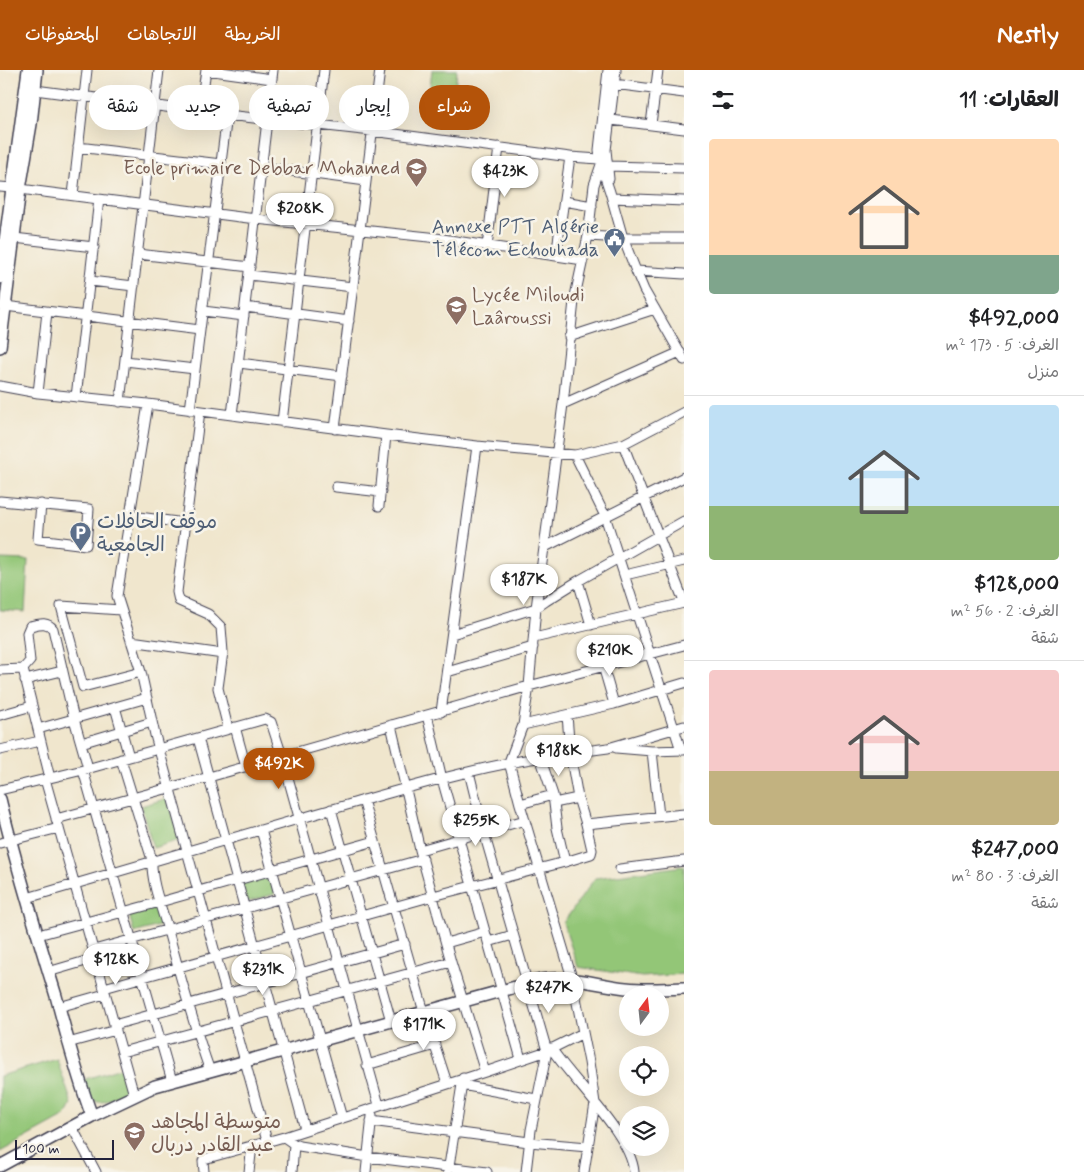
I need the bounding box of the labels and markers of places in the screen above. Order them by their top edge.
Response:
place label: Ecole primaire Debbar Mohamed [123,155,400,182]
school or university icon: Ecole primaire Debbar Mohamed [404,156,428,187]
pin: $423K [470,156,540,198]
pin: $208K [265,192,335,235]
place label: Annexe PTT Algérie Télécom Echouhada [432,214,599,264]
public building icon: Annexe PTT Algérie Télécom Echouhada [603,227,627,258]
place label: Lycée Miloudi Laâroussi [472,282,585,332]
school or university icon: Lycée Miloudi Laâroussi [444,294,468,325]
place label: موقف الحافلات الجامعية [97,509,217,559]
parking icon: موقف الحافلات الجامعية [69,521,93,552]
pin: $187K [489,564,559,606]
pin: $210K [575,634,645,677]
pin: $188K [524,734,594,777]
pin: $492K [244,748,314,790]
pin: $255K [441,804,511,847]
pin: $128K [81,944,151,986]
pin: $231K [228,954,298,996]
pin: $247K [514,972,584,1014]
pin: $171K [389,1008,459,1051]
place label: متوسطة المجاهد عبد القادر دربال [151,1109,281,1159]
school or university icon: متوسطة المجاهد عبد القادر دربال [123,1121,147,1152]

